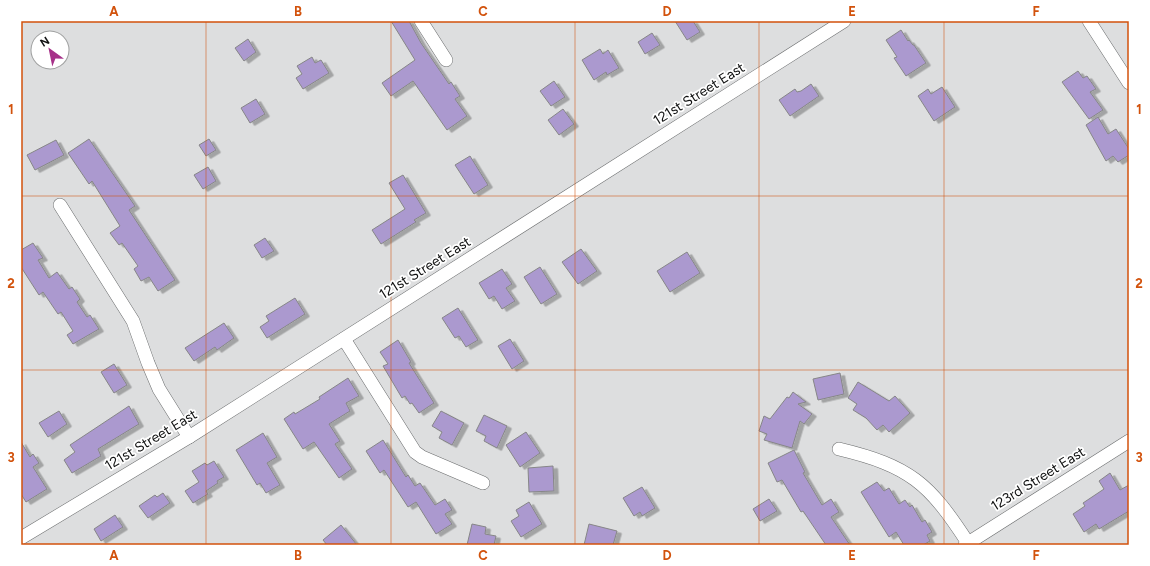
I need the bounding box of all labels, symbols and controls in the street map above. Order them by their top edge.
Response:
text: A [109,4,119,19]
text: B [294,4,302,19]
text: C [478,4,488,19]
text: D [662,4,672,19]
text: E [848,4,856,19]
text: F [1032,4,1040,19]
north arrow [30,30,70,70]
text: N [38,34,52,50]
street label: 121st Street East [650,59,748,129]
text: 1 [8,102,14,117]
text: 1 [1136,102,1142,117]
street label: 121st Street East [376,233,474,303]
text: 2 [7,276,15,291]
text: 2 [1135,276,1143,291]
street label: 121st Street East [102,406,200,474]
street label: 123rd Street East [988,443,1088,515]
text: 3 [7,450,15,465]
text: 3 [1135,450,1143,465]
text: A [109,548,119,563]
text: B [294,548,302,563]
text: C [478,548,488,563]
text: D [662,548,672,563]
text: E [848,548,856,563]
text: F [1032,548,1040,563]

